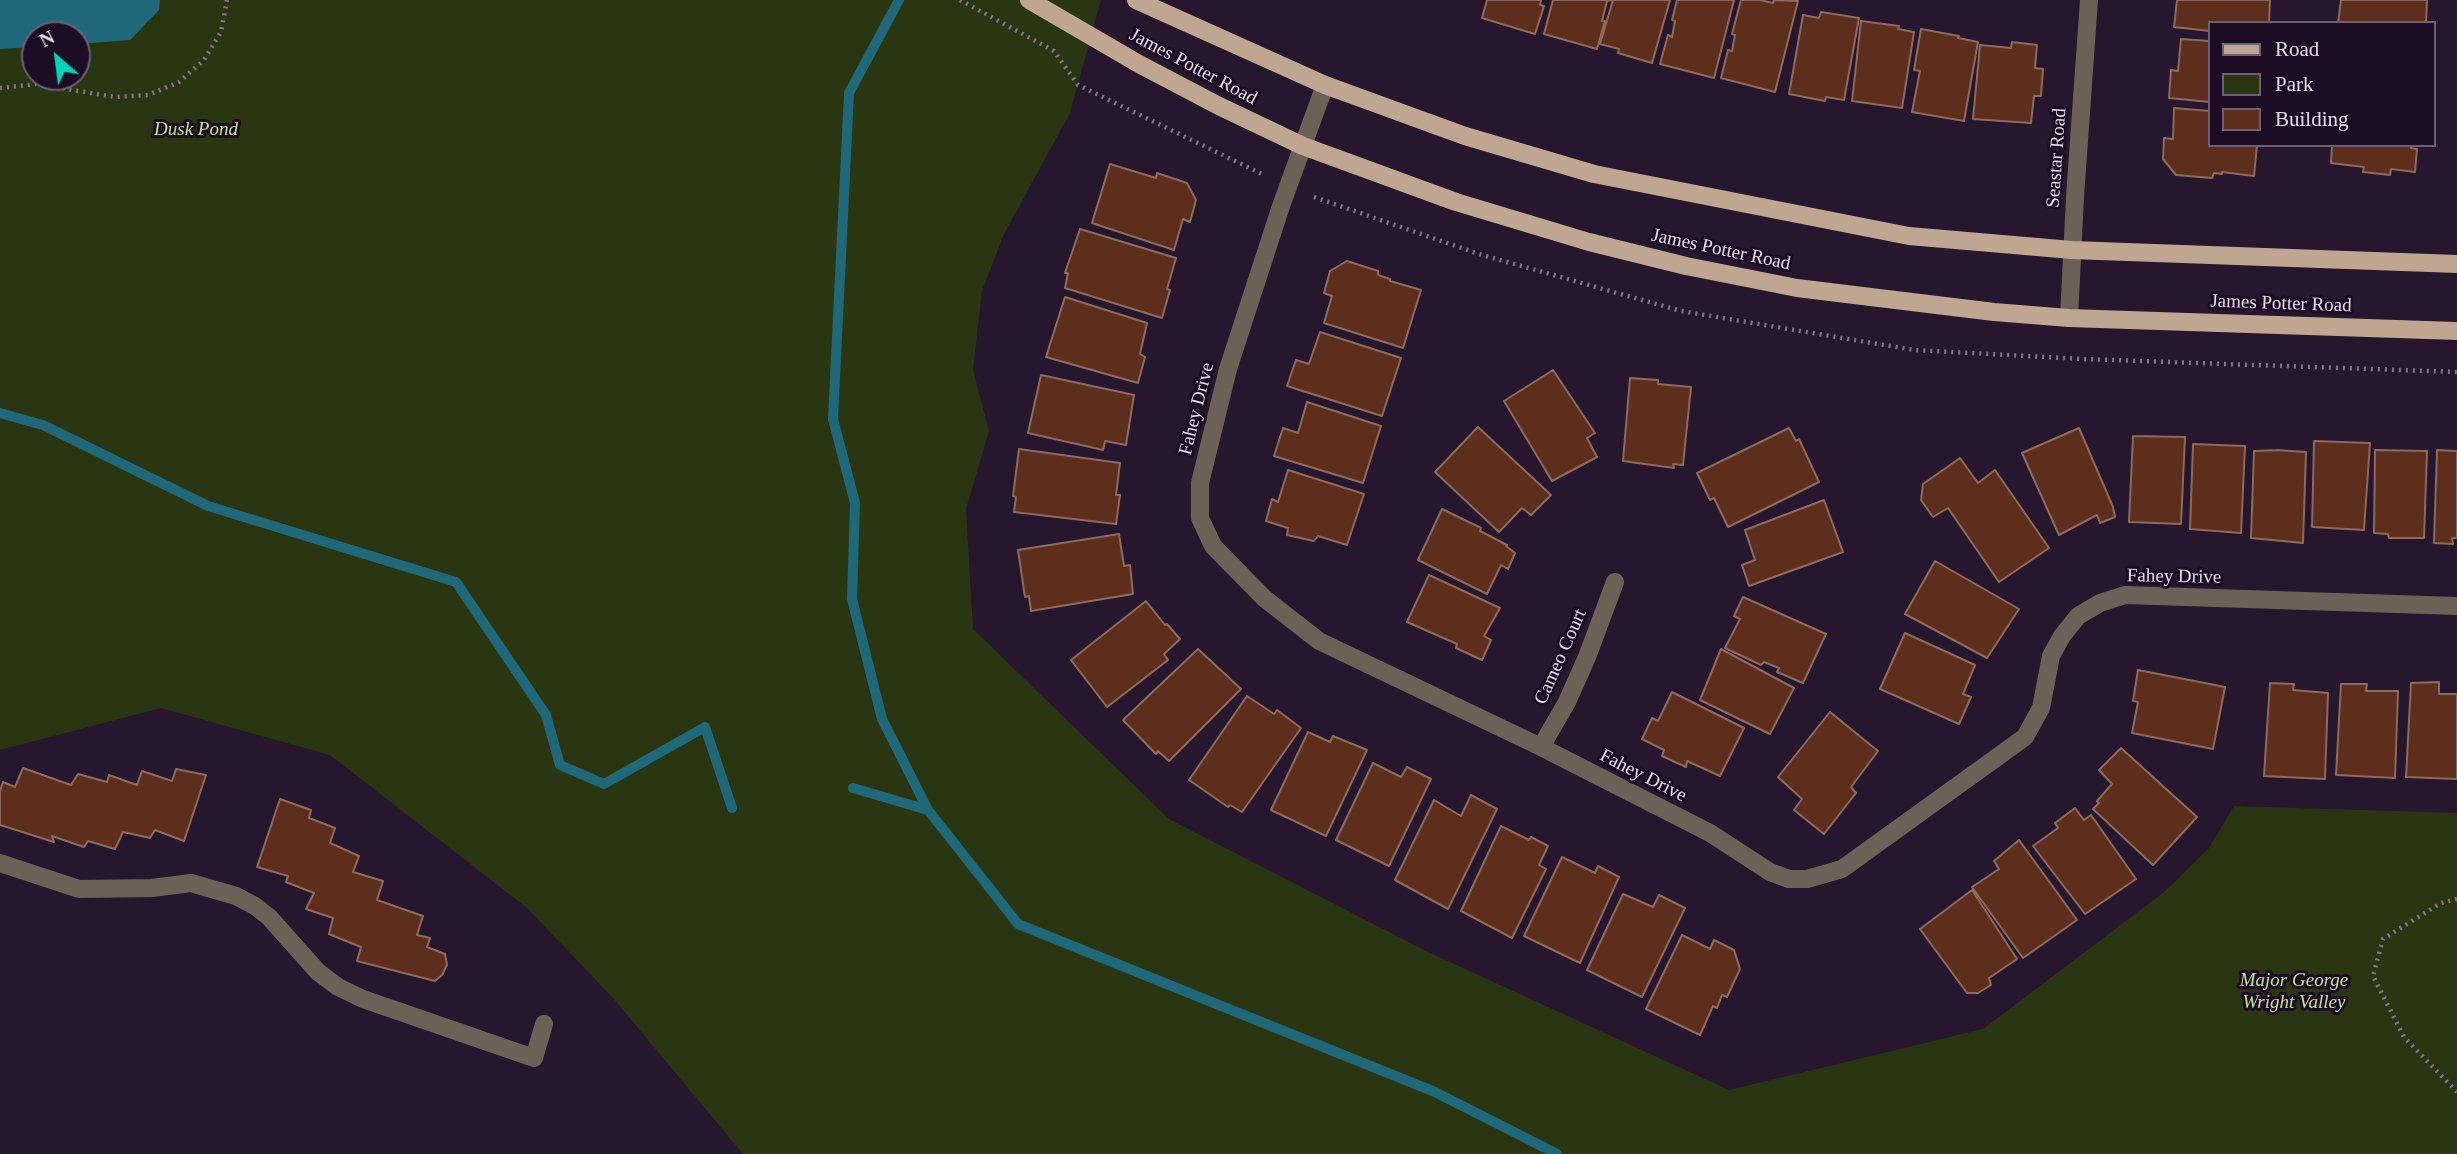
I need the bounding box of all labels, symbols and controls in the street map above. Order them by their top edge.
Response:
north arrow [21,21,91,91]
legend [2208,21,2436,147]
street label: James Potter Road [1125,24,1261,110]
text: N [36,26,58,51]
text: Road [2275,37,2319,61]
text: Park [2275,72,2314,96]
street label: Seastar Road [2042,107,2072,209]
text: Building [2275,107,2349,131]
park label: Dusk Pond [154,119,238,141]
street label: James Potter Road [1649,224,1793,276]
street label: James Potter Road [2210,290,2352,318]
street label: Fahey Drive [1175,360,1219,458]
street label: Fahey Drive [2127,565,2221,589]
street label: Cameo Court [1530,606,1592,708]
street label: Fahey Drive [1596,744,1690,808]
park label: Major George Wright Valley [2240,970,2348,1014]

